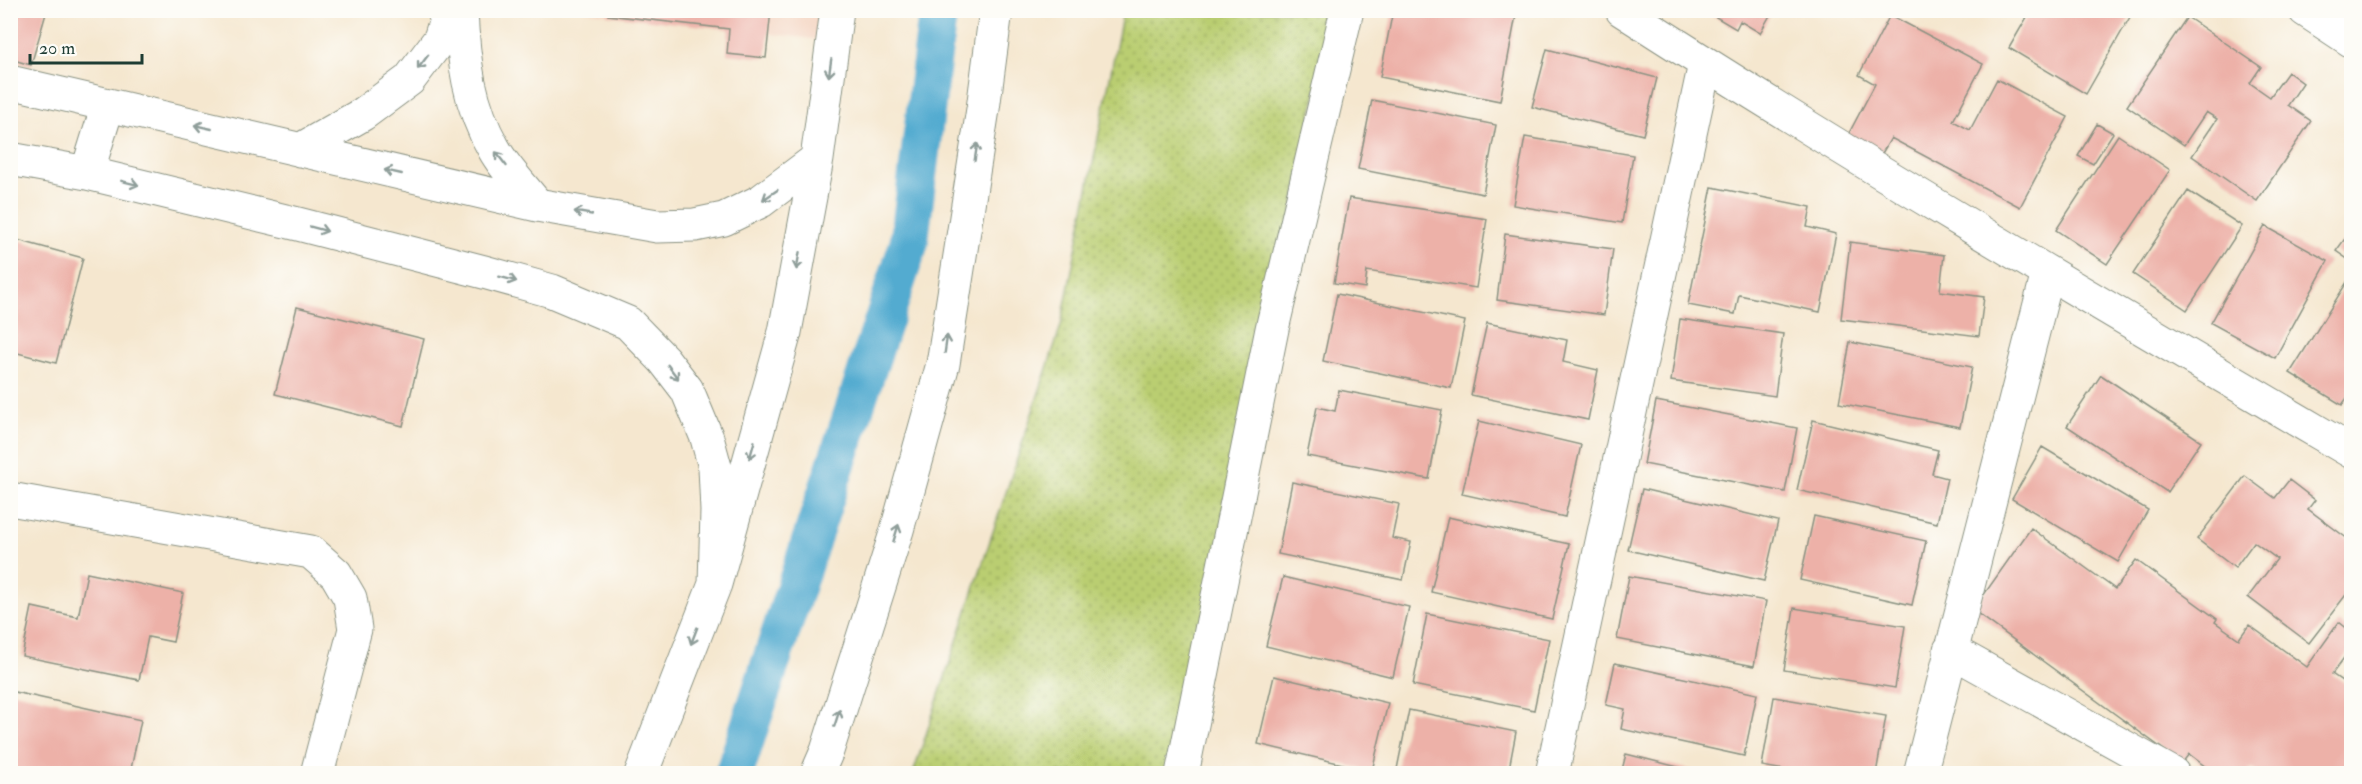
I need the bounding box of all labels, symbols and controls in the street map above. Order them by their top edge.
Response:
scale bar [30,27,142,65]
text: 20 m [39,37,75,60]
one-way arrow [417,54,430,70]
one-way arrow [824,58,835,78]
one-way arrow [193,121,212,133]
one-way arrow [971,142,982,162]
one-way arrow [494,151,507,167]
one-way arrow [383,165,402,177]
one-way arrow [120,178,139,190]
one-way arrow [763,189,779,201]
one-way arrow [574,207,593,218]
one-way arrow [309,224,328,236]
one-way arrow [792,251,803,270]
one-way arrow [498,273,517,285]
one-way arrow [940,335,951,355]
one-way arrow [667,363,680,379]
one-way arrow [746,440,757,459]
one-way arrow [891,524,902,543]
one-way arrow [688,626,699,645]
one-way arrow [832,709,843,728]

